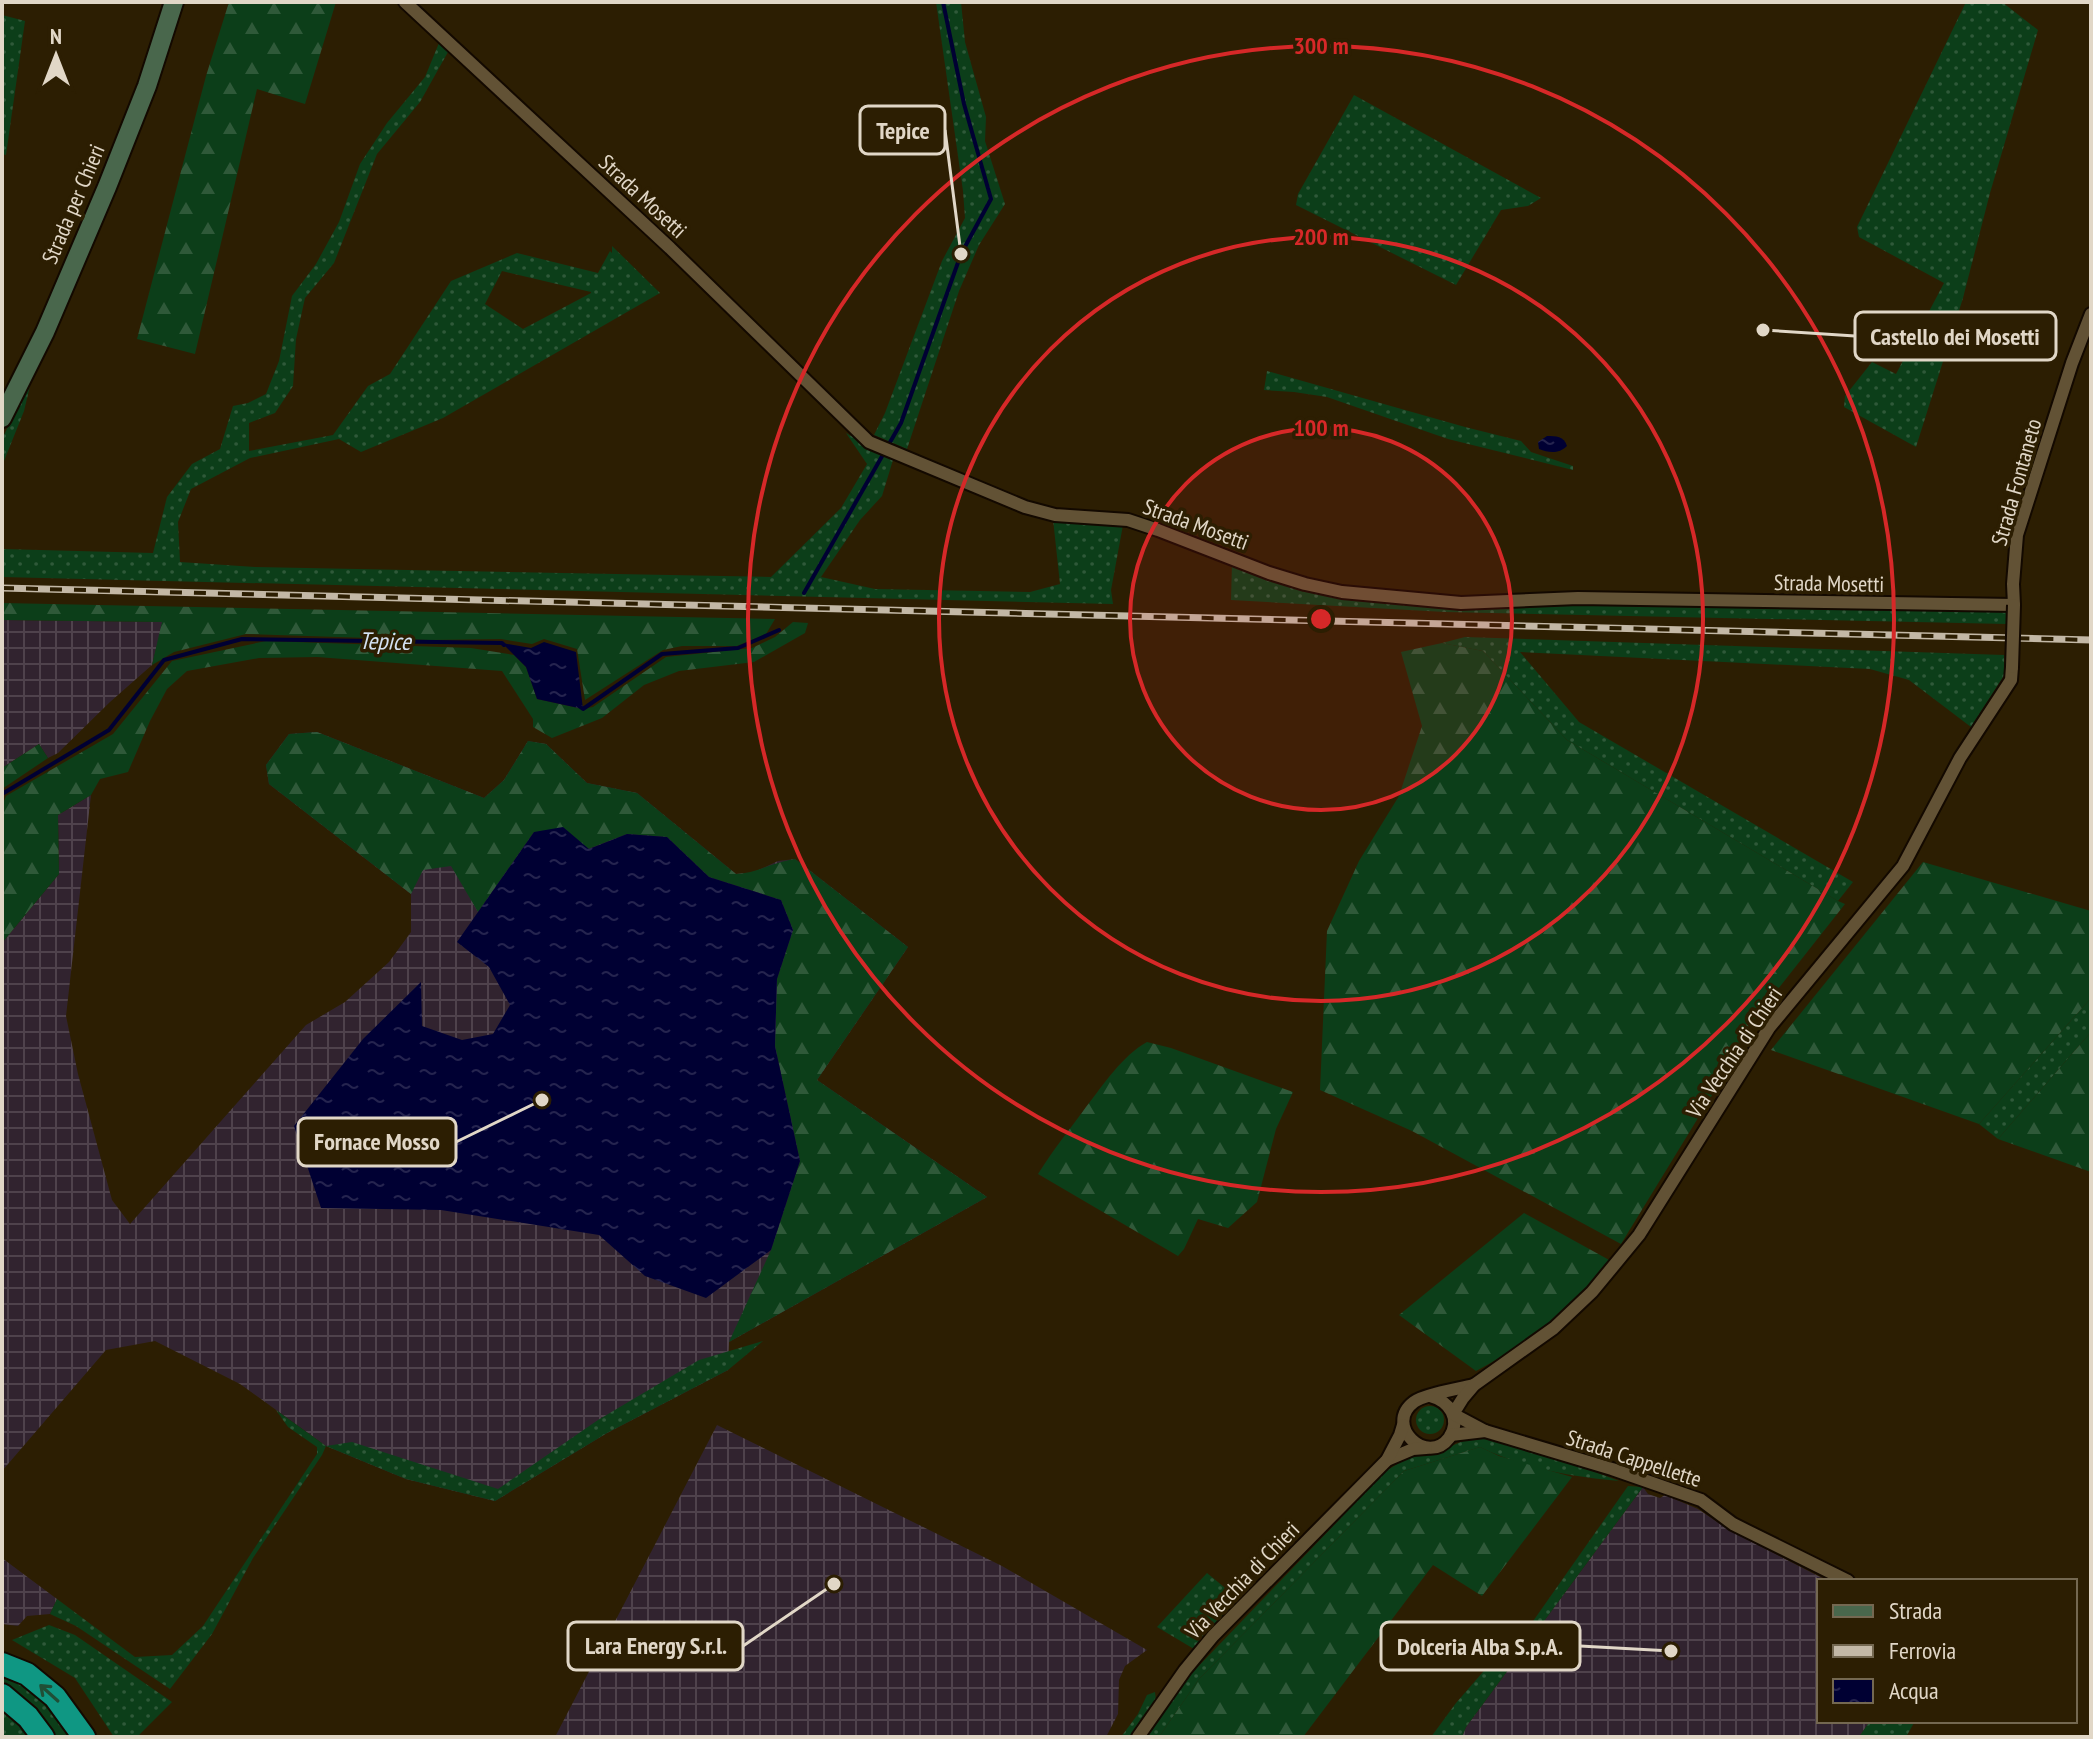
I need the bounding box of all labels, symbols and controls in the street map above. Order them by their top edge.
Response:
north arrow [16,16,96,96]
text: N [50,22,62,50]
text: 300 m [1293,30,1349,61]
callout: Tepice [860,106,945,154]
text: Tepice [876,115,930,146]
street label: Strada per Chieri [35,140,111,268]
street label: Strada Mosetti [593,148,693,244]
text: 200 m [1293,221,1349,252]
callout: Castello dei Mosetti [1855,312,2056,360]
text: Castello dei Mosetti [1870,321,2040,352]
text: 100 m [1293,412,1349,443]
street label: Strada Fontaneto [1985,415,2047,549]
street label: Strada Mosetti [1139,492,1253,556]
street label: Strada Mosetti [1774,568,1884,598]
centre of rings [1307,605,1335,633]
water label: Tepice [359,625,413,657]
street label: Via Vecchia di Chieri [1679,981,1788,1124]
callout: Fornace Mosso [298,1118,456,1166]
text: Fornace Mosso [314,1126,440,1157]
street label: Strada Cappellette [1563,1423,1705,1493]
street label: Via Vecchia di Chieri [1178,1515,1305,1645]
legend [1817,1579,2077,1723]
text: Strada [1889,1595,1942,1626]
callout: Lara Energy S.r.l. [568,1622,743,1670]
callout: Dolceria Alba S.p.A. [1381,1622,1580,1670]
text: Lara Energy S.r.l. [585,1630,727,1661]
text: Dolceria Alba S.p.A. [1397,1631,1563,1662]
text: Ferrovia [1889,1635,1956,1666]
text: Acqua [1889,1675,1939,1706]
one-way arrow [39,1684,59,1703]

